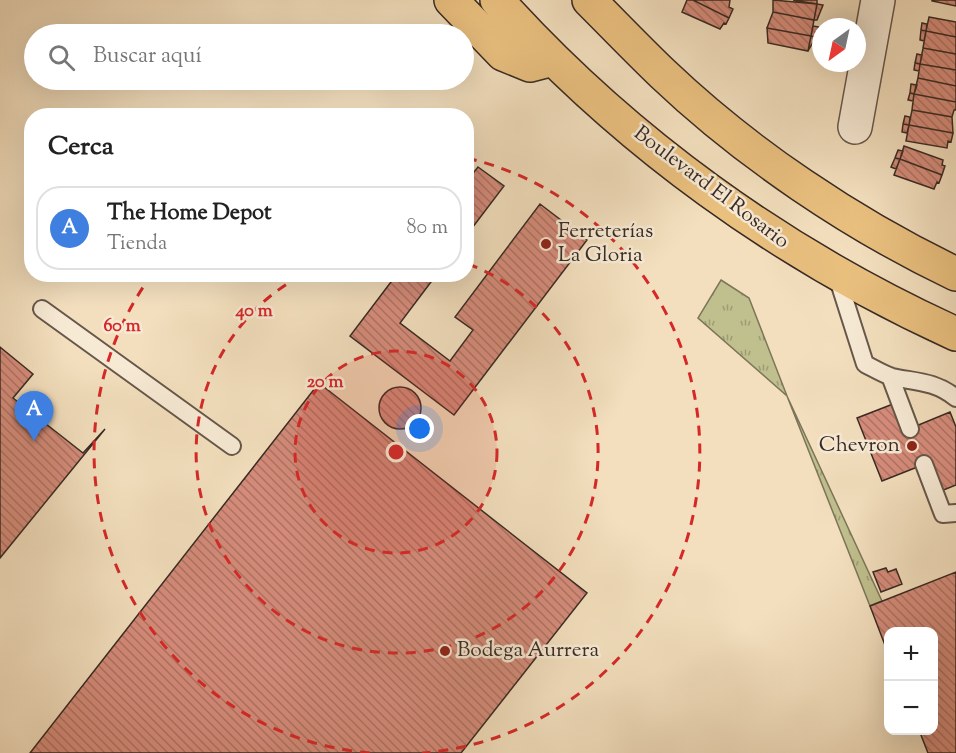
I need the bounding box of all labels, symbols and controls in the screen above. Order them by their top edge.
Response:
north arrow [812,18,866,72]
search box [24,24,474,90]
icon: search [45,41,78,74]
text: Buscar aquí [93,41,202,73]
street label: Boulevard El Rosario [627,119,795,257]
text: Cerca [48,129,114,166]
text: The Home Depot [107,198,272,230]
text: A [61,214,78,243]
text: 80 m [407,214,448,243]
place label: Ferreterías La Gloria [558,217,653,271]
text: Tienda [107,230,167,259]
marker: Ferreterías La Gloria [539,237,553,251]
text: 40 m [234,299,273,325]
text: 60 m [103,314,141,340]
text: 20 m [307,370,343,396]
pin: A [15,392,54,441]
your location [405,414,434,443]
place label: Chevron [819,431,900,461]
marker: Chevron [905,439,919,453]
centre of rings [386,442,406,462]
map controls [884,627,938,735]
button: + [884,627,938,681]
place label: Bodega Aurrera [457,636,599,666]
marker: Bodega Aurrera [438,644,452,658]
button: − [884,681,938,735]

